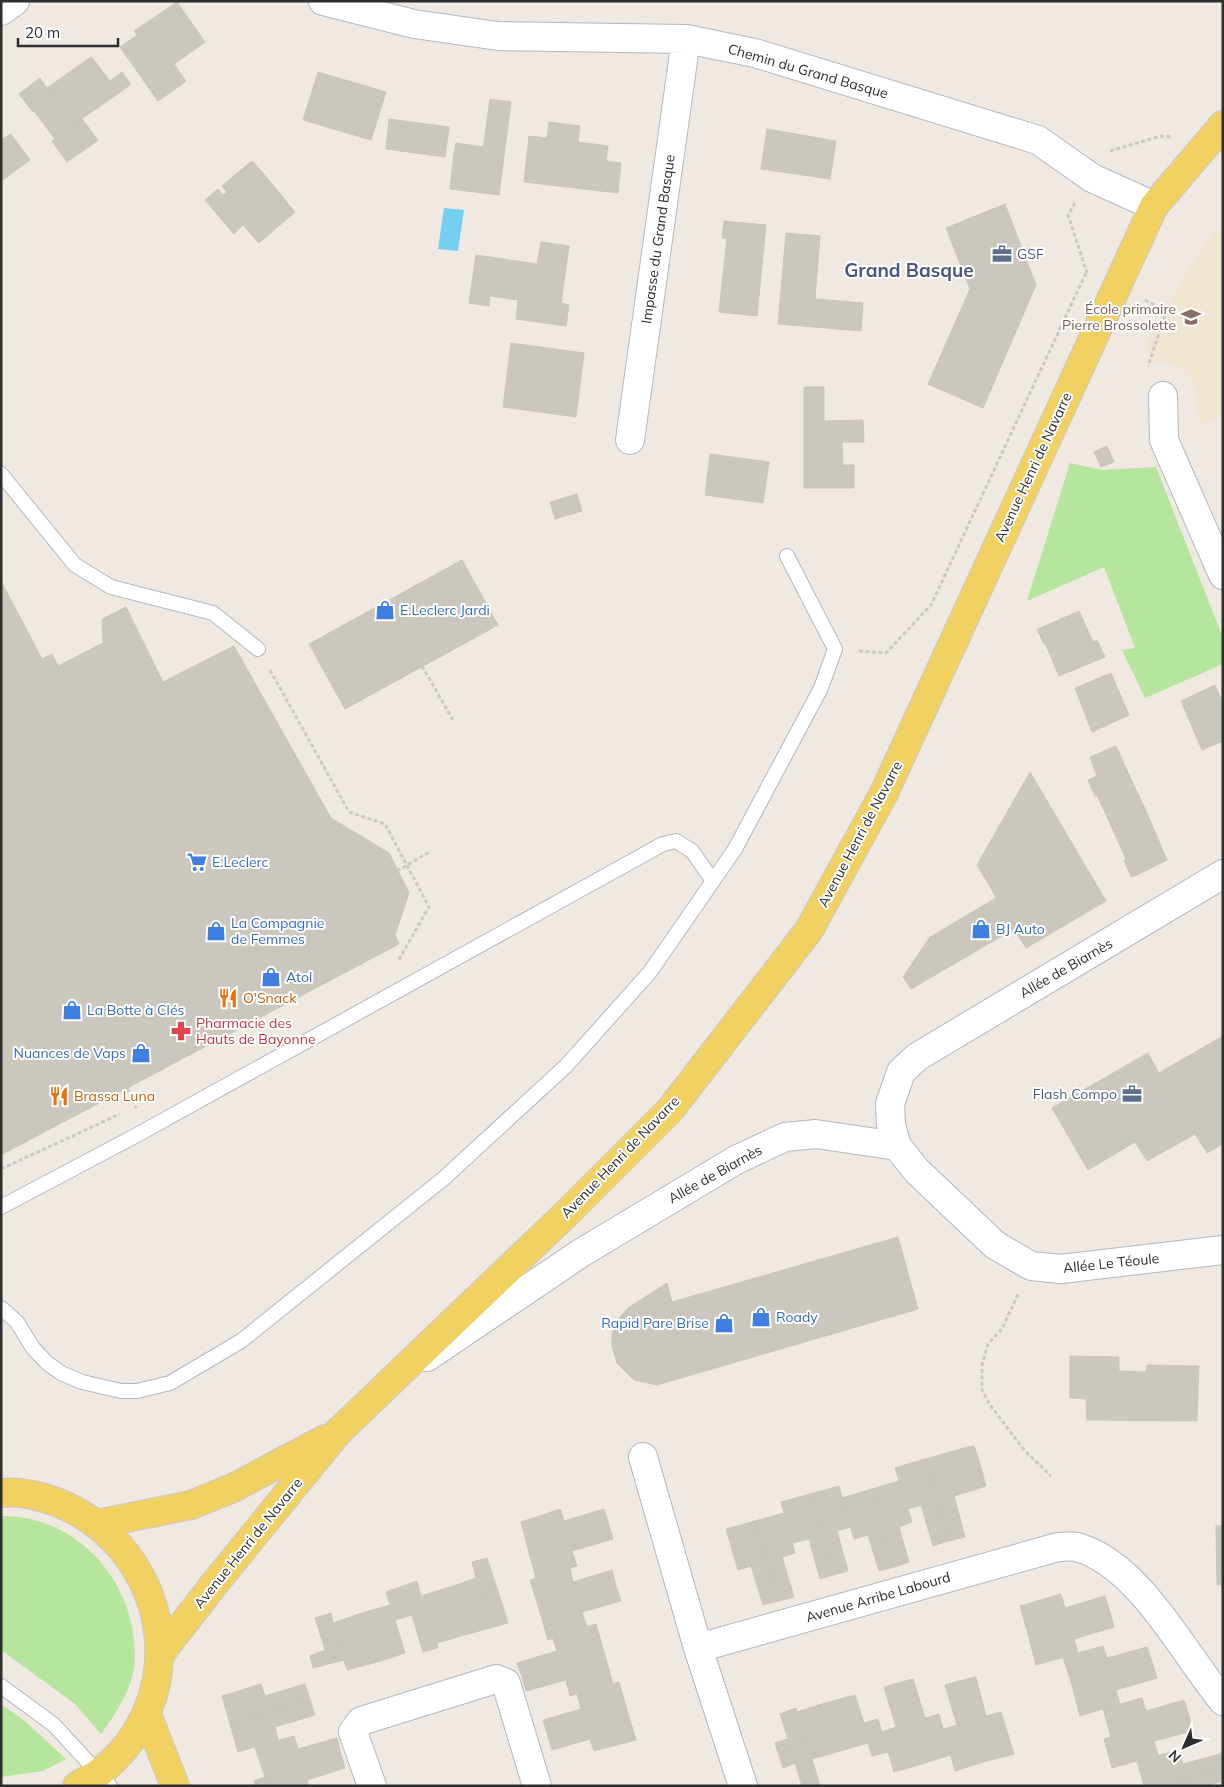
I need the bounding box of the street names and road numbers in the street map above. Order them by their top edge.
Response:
street label: Chemin du Grand Basque [726,39,890,103]
street label: Impasse du Grand Basque [637,153,679,325]
street label: Avenue Henri de Navarre [990,389,1076,545]
street label: Avenue Henri de Navarre [814,758,906,910]
street label: Allée de Biarnès [1016,934,1116,1002]
street label: Avenue Henri de Navarre [557,1092,683,1222]
street label: Allée de Biarnès [665,1141,765,1207]
street label: Allée Le Téoule [1062,1249,1160,1277]
street label: Avenue Henri de Navarre [190,1474,306,1612]
street label: Avenue Arribe Labourd [804,1568,952,1626]

